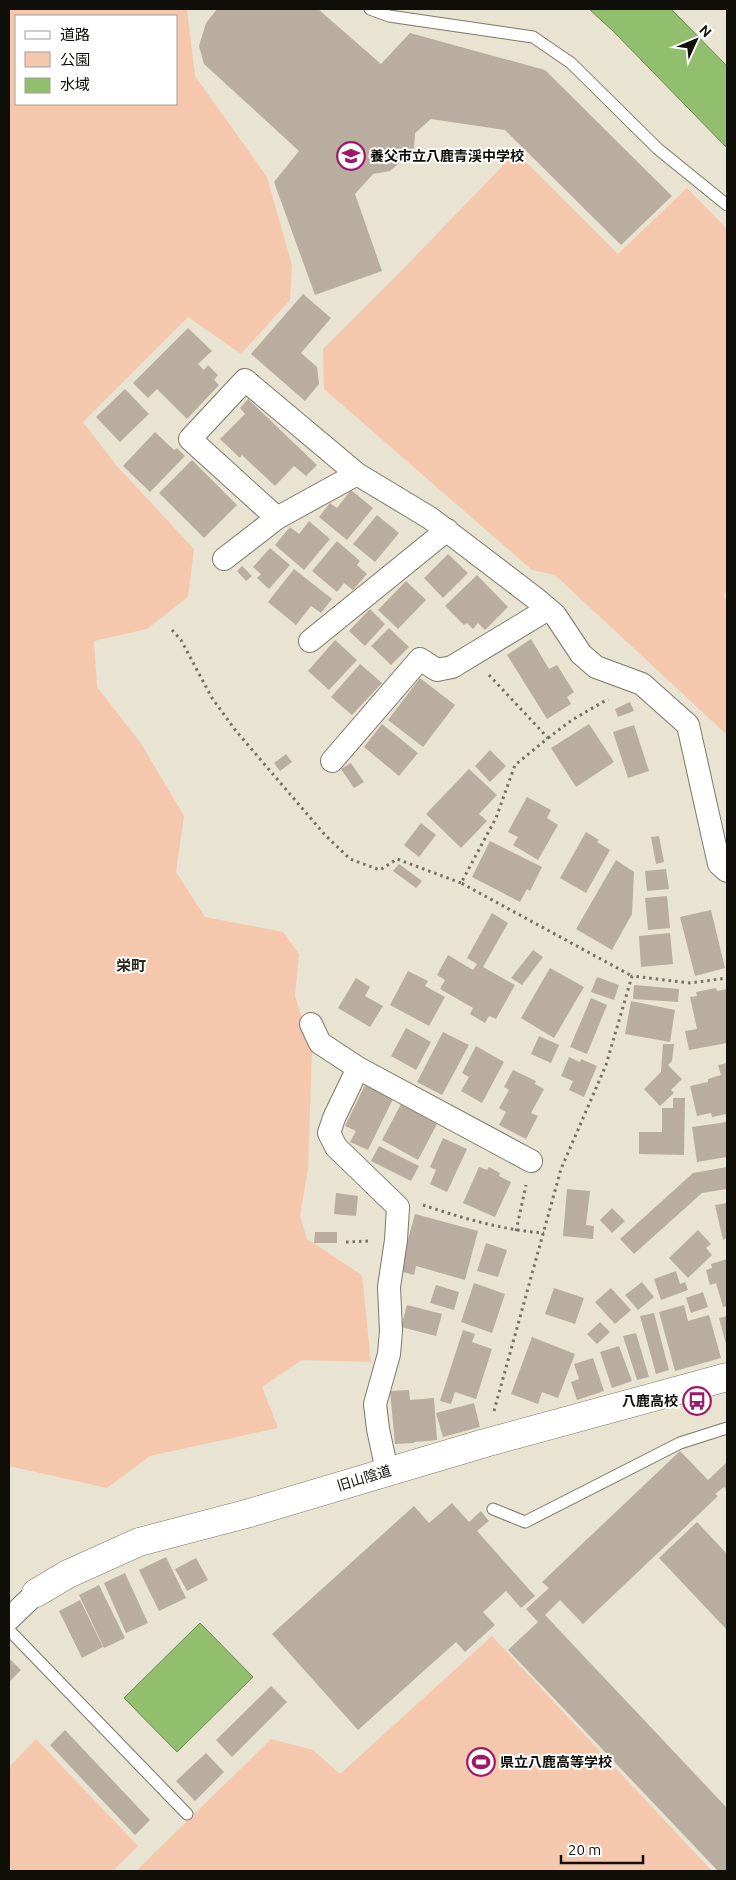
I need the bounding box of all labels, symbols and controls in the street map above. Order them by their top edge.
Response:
legend [15,15,178,105]
north arrow [671,15,721,65]
text: N [696,22,715,40]
text: 道路 [60,26,90,43]
text: 公園 [60,51,90,68]
text: 水域 [60,76,90,93]
school or university icon: 養父市立八鹿青渓中学校 [336,141,366,171]
place label: 養父市立八鹿青渓中学校 [370,148,524,164]
district label: 栄町 [116,957,146,974]
bus stop icon: 八鹿高校 [682,1386,712,1416]
place label: 八鹿高校 [622,1393,678,1409]
street label: 旧山陰道 [335,1462,393,1494]
sports icon: 県立八鹿高等学校 [466,1747,496,1777]
place label: 県立八鹿高等学校 [500,1754,612,1770]
scale bar [561,1832,644,1864]
text: 20 m [568,1841,601,1858]

